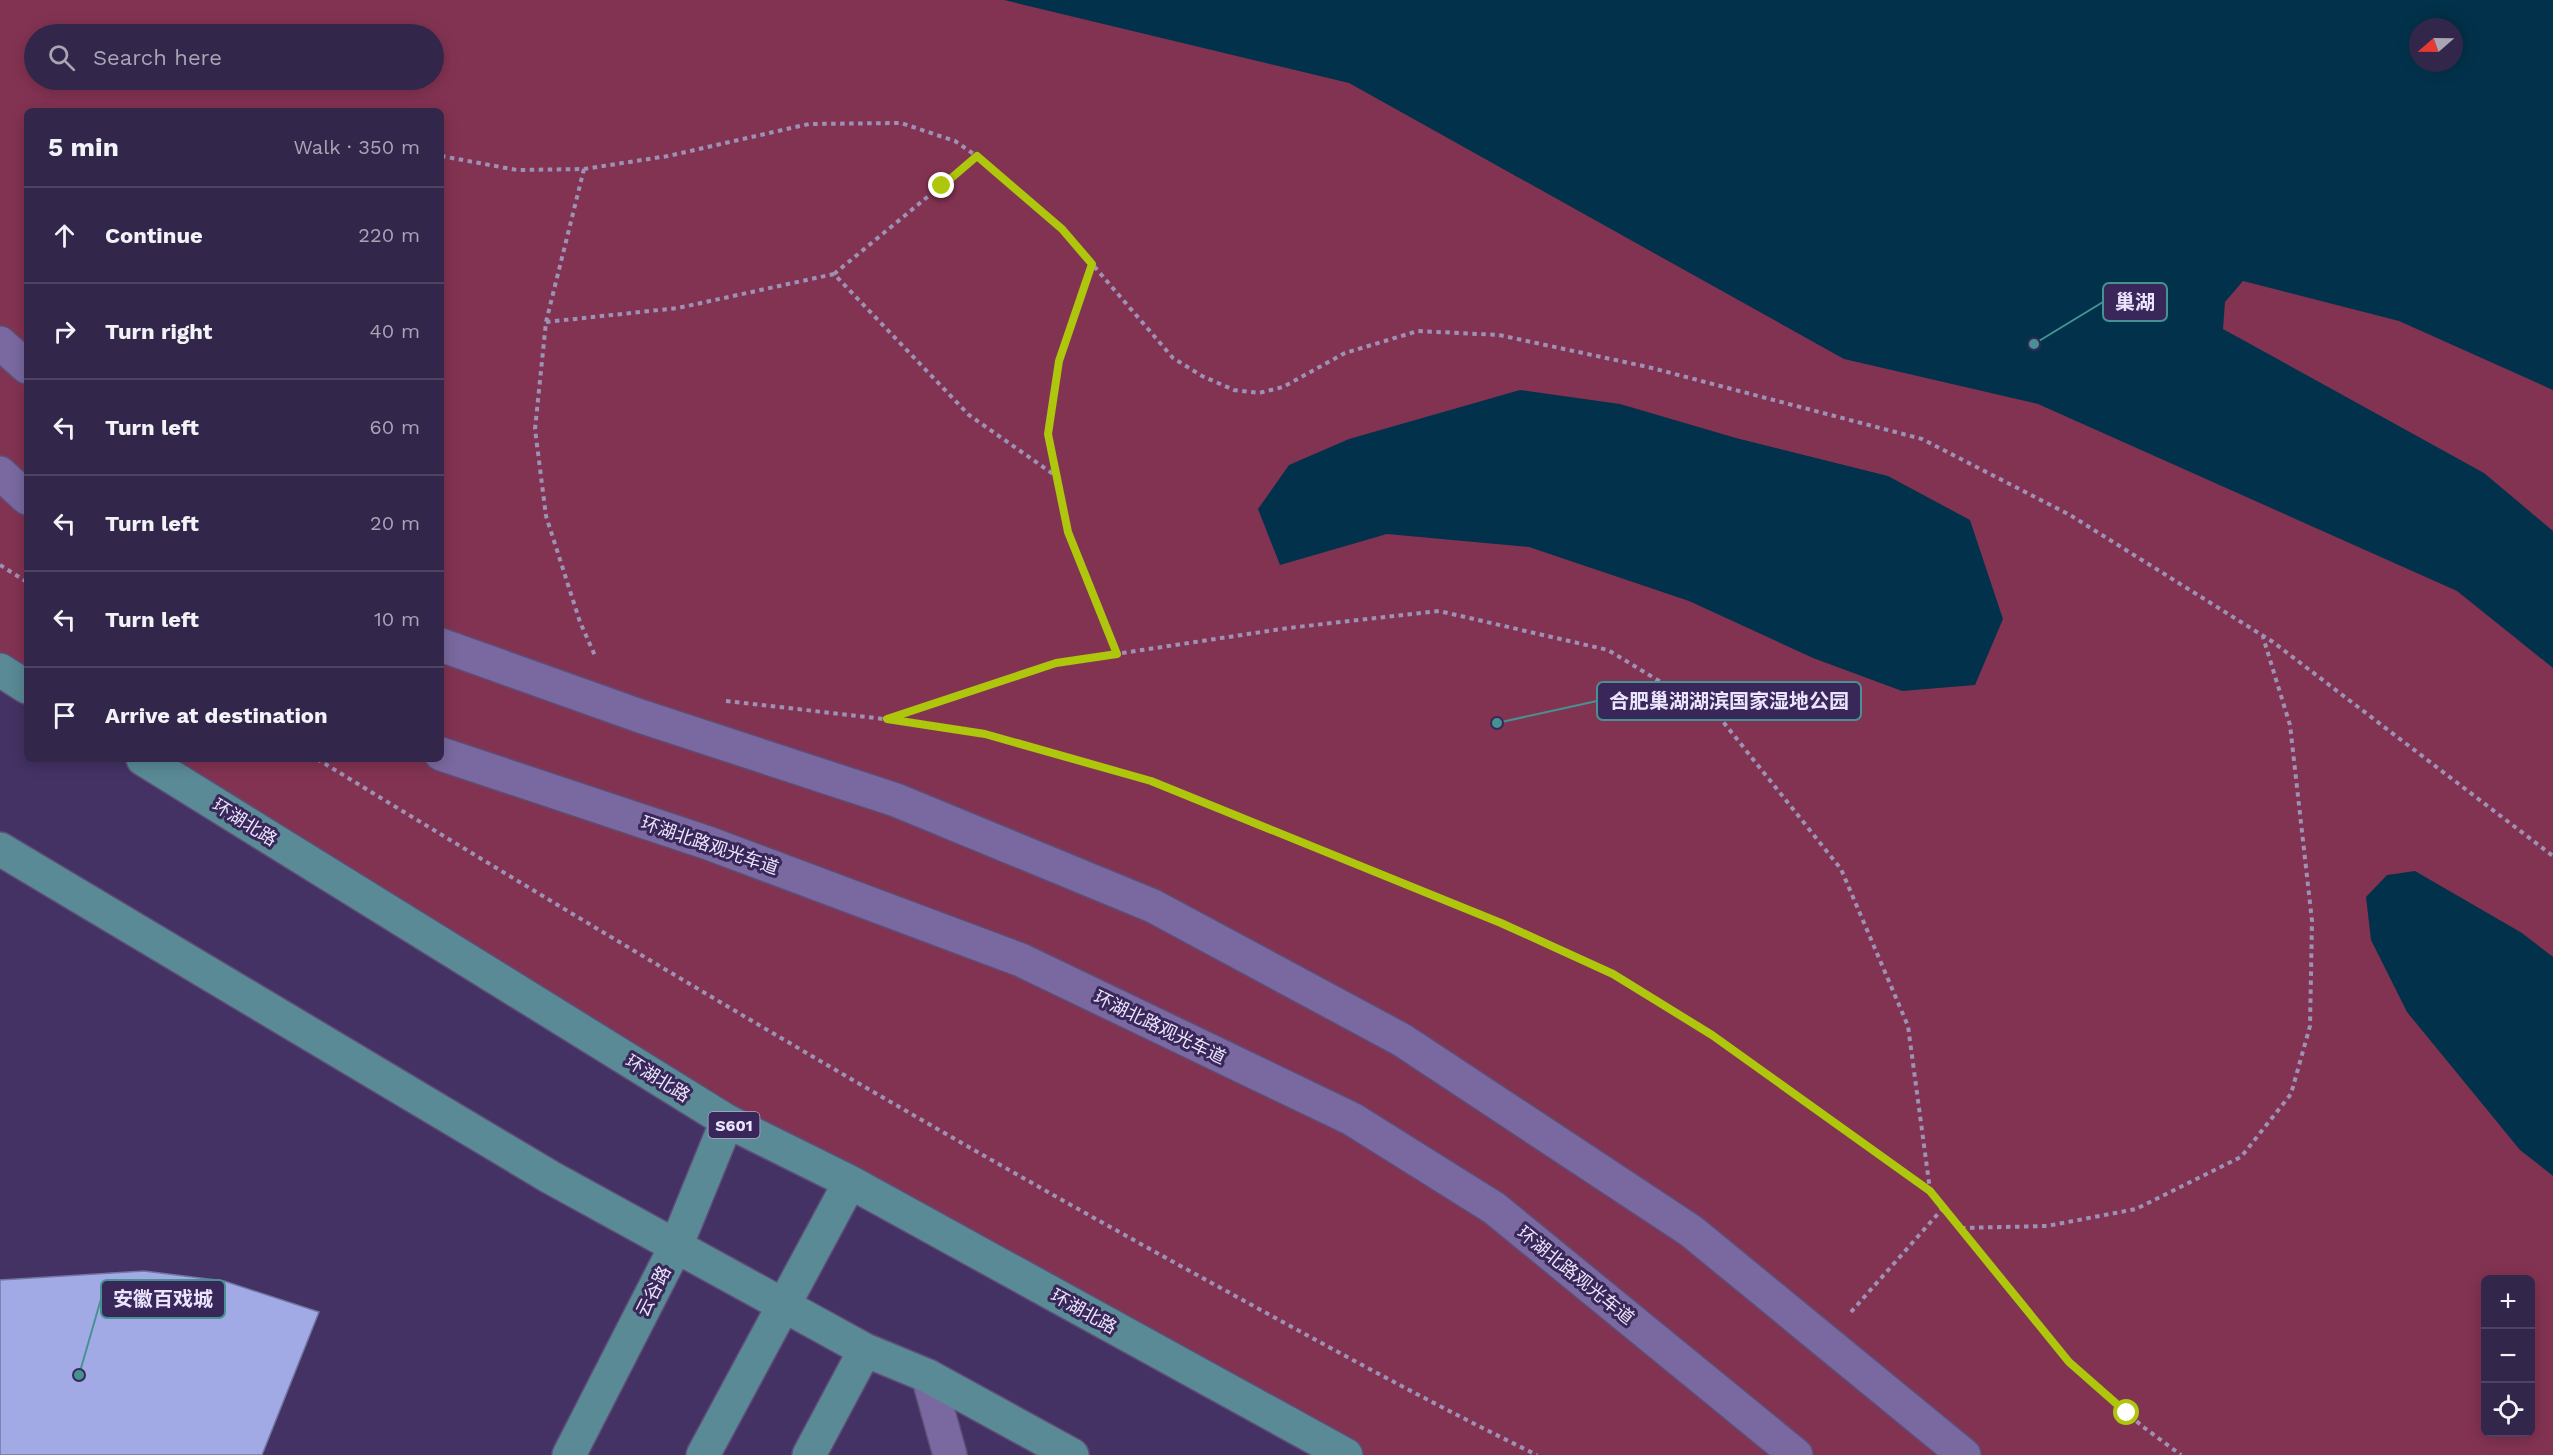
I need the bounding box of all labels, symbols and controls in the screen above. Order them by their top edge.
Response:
north arrow [2409,18,2463,72]
search box [24,24,444,90]
icon: search [45,41,78,74]
text: Search here [93,45,222,70]
text: 5 min [48,132,119,162]
text: Walk · 350 m [293,135,420,159]
route end [928,172,954,198]
icon: ahead [48,219,81,252]
text: Continue [105,223,203,248]
text: 220 m [358,223,420,247]
callout: 巢湖 [2103,283,2167,321]
text: 巢湖 [2115,290,2155,314]
icon: right [48,315,81,348]
text: Turn right [105,319,212,344]
text: 40 m [369,319,420,343]
icon: left [48,411,81,444]
text: Turn left [105,415,199,440]
text: 60 m [370,415,420,439]
icon: left [48,507,81,540]
text: Turn left [105,511,199,536]
text: 20 m [370,511,420,535]
icon: left [48,603,81,636]
text: Turn left [105,607,199,632]
text: 10 m [374,607,420,631]
callout: 合肥巢湖湖滨国家湿地公园 [1597,682,1861,720]
text: 合肥巢湖湖滨国家湿地公园 [1609,689,1849,713]
icon: arrive [48,699,81,732]
text: Arrive at destination [105,703,328,728]
street label: 环湖北路 [209,794,281,850]
street label: 环湖北路观光车道 [639,812,781,878]
street label: 环湖北路观光车道 [1091,986,1229,1068]
street label: 环湖北路 [622,1050,694,1106]
road number: S601 [708,1112,760,1138]
street label: 环湖北路观光车道 [1513,1222,1639,1328]
street label: 云谷路 [631,1262,675,1320]
map controls [2481,1275,2535,1437]
button: + [2481,1275,2535,1329]
callout: 安徽百戏城 [101,1280,225,1318]
street label: 环湖北路 [1047,1284,1121,1338]
text: 安徽百戏城 [113,1287,213,1311]
button: − [2481,1329,2535,1383]
button: locate [2481,1383,2535,1437]
route start [2113,1399,2139,1425]

